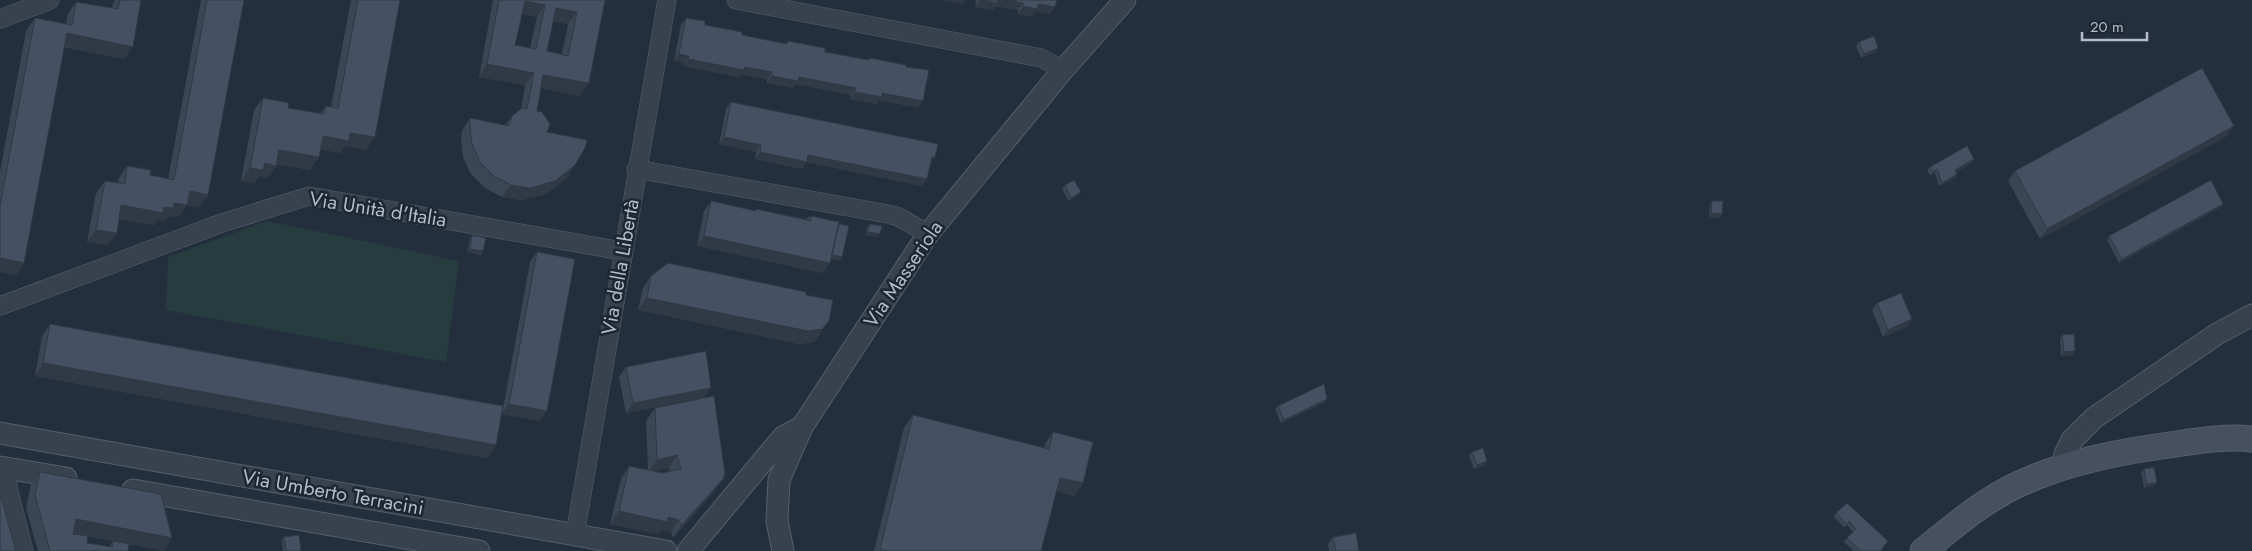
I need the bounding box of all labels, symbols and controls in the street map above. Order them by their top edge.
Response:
scale bar [2082,10,2147,42]
text: 20 m [2090,16,2124,38]
street label: Via Unità d'Italia [307,184,449,235]
street label: Via della Libertà [594,197,647,337]
street label: Via Masseriola [857,215,950,334]
street label: Via Umberto Terracini [240,462,426,523]

